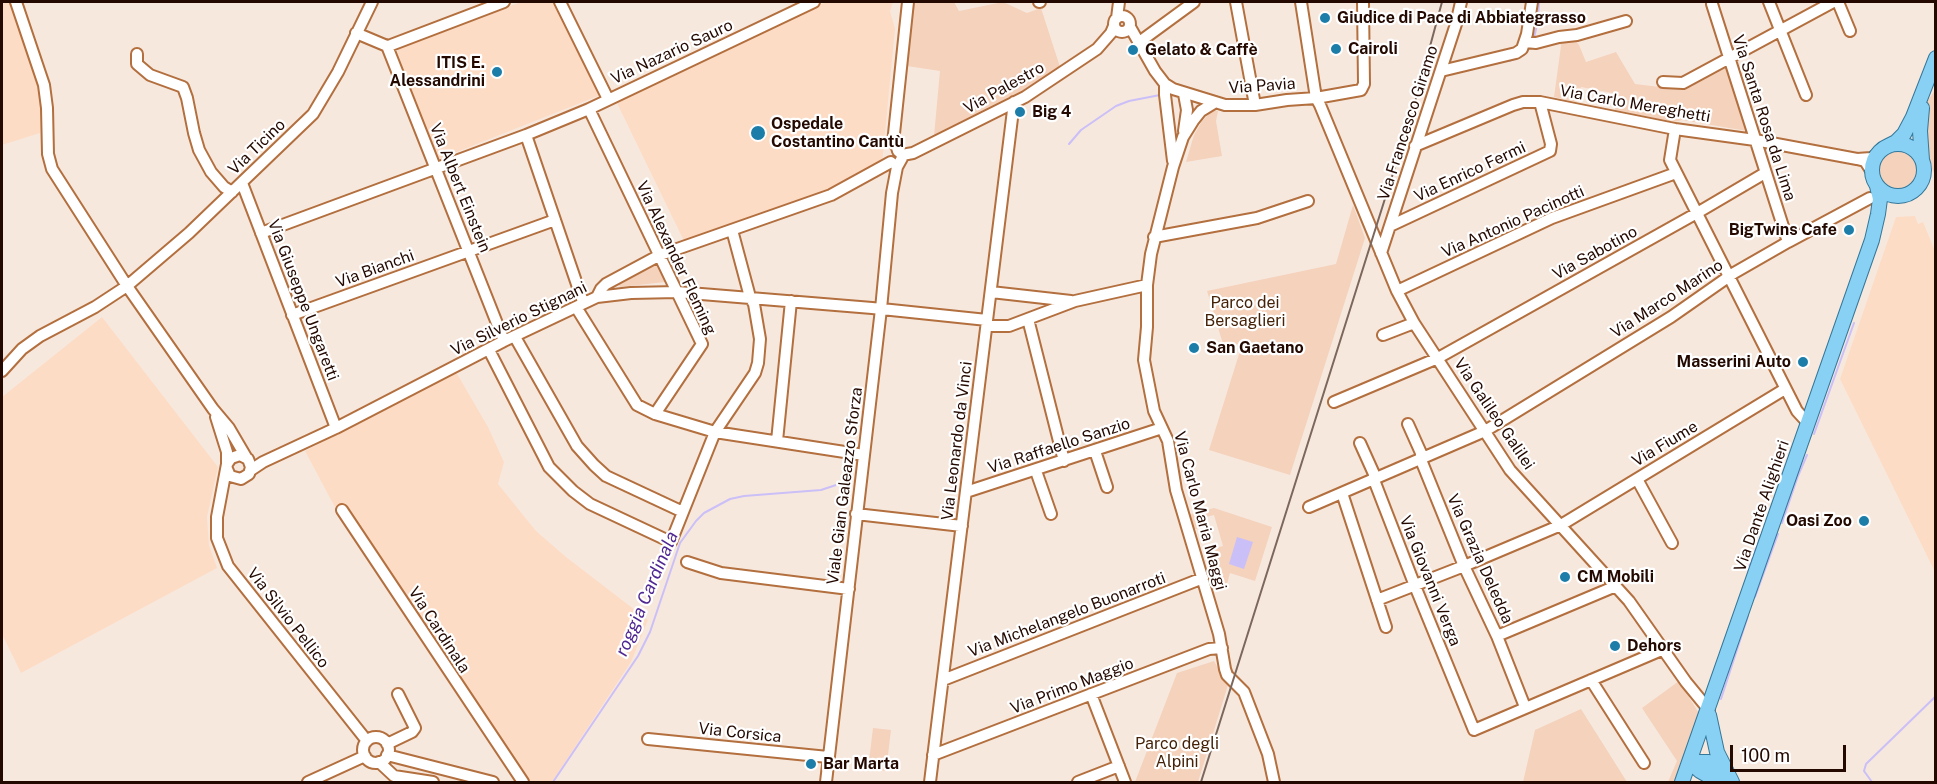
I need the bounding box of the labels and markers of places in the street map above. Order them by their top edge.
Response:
place label: Giudice di Pace di Abbiategrasso [1337,8,1586,28]
marker: Giudice di Pace di Abbiategrasso [1318,11,1332,25]
place label: Cairoli [1348,39,1398,59]
place label: Gelato & Caffè [1145,40,1258,60]
marker: Cairoli [1329,42,1343,56]
marker: Gelato & Caffè [1126,43,1140,57]
place label: ITIS E. Alessandrini [390,53,485,91]
marker: ITIS E. Alessandrini [490,65,504,79]
place label: Big 4 [1032,102,1071,122]
marker: Big 4 [1013,105,1027,119]
place label: Ospedale Costantino Cantù [771,114,904,152]
marker: Ospedale Costantino Cantù [749,124,767,142]
place label: BigTwins Cafe [1729,220,1837,240]
marker: BigTwins Cafe [1842,223,1856,237]
place label: San Gaetano [1206,338,1304,358]
marker: San Gaetano [1187,341,1201,355]
place label: Masserini Auto [1676,352,1791,372]
marker: Masserini Auto [1796,355,1810,369]
place label: Oasi Zoo [1786,511,1852,531]
marker: Oasi Zoo [1857,514,1871,528]
place label: CM Mobili [1577,567,1654,587]
marker: CM Mobili [1558,570,1572,584]
place label: Dehors [1627,636,1681,656]
marker: Dehors [1608,639,1622,653]
place label: Bar Marta [823,754,899,774]
marker: Bar Marta [804,757,818,771]

